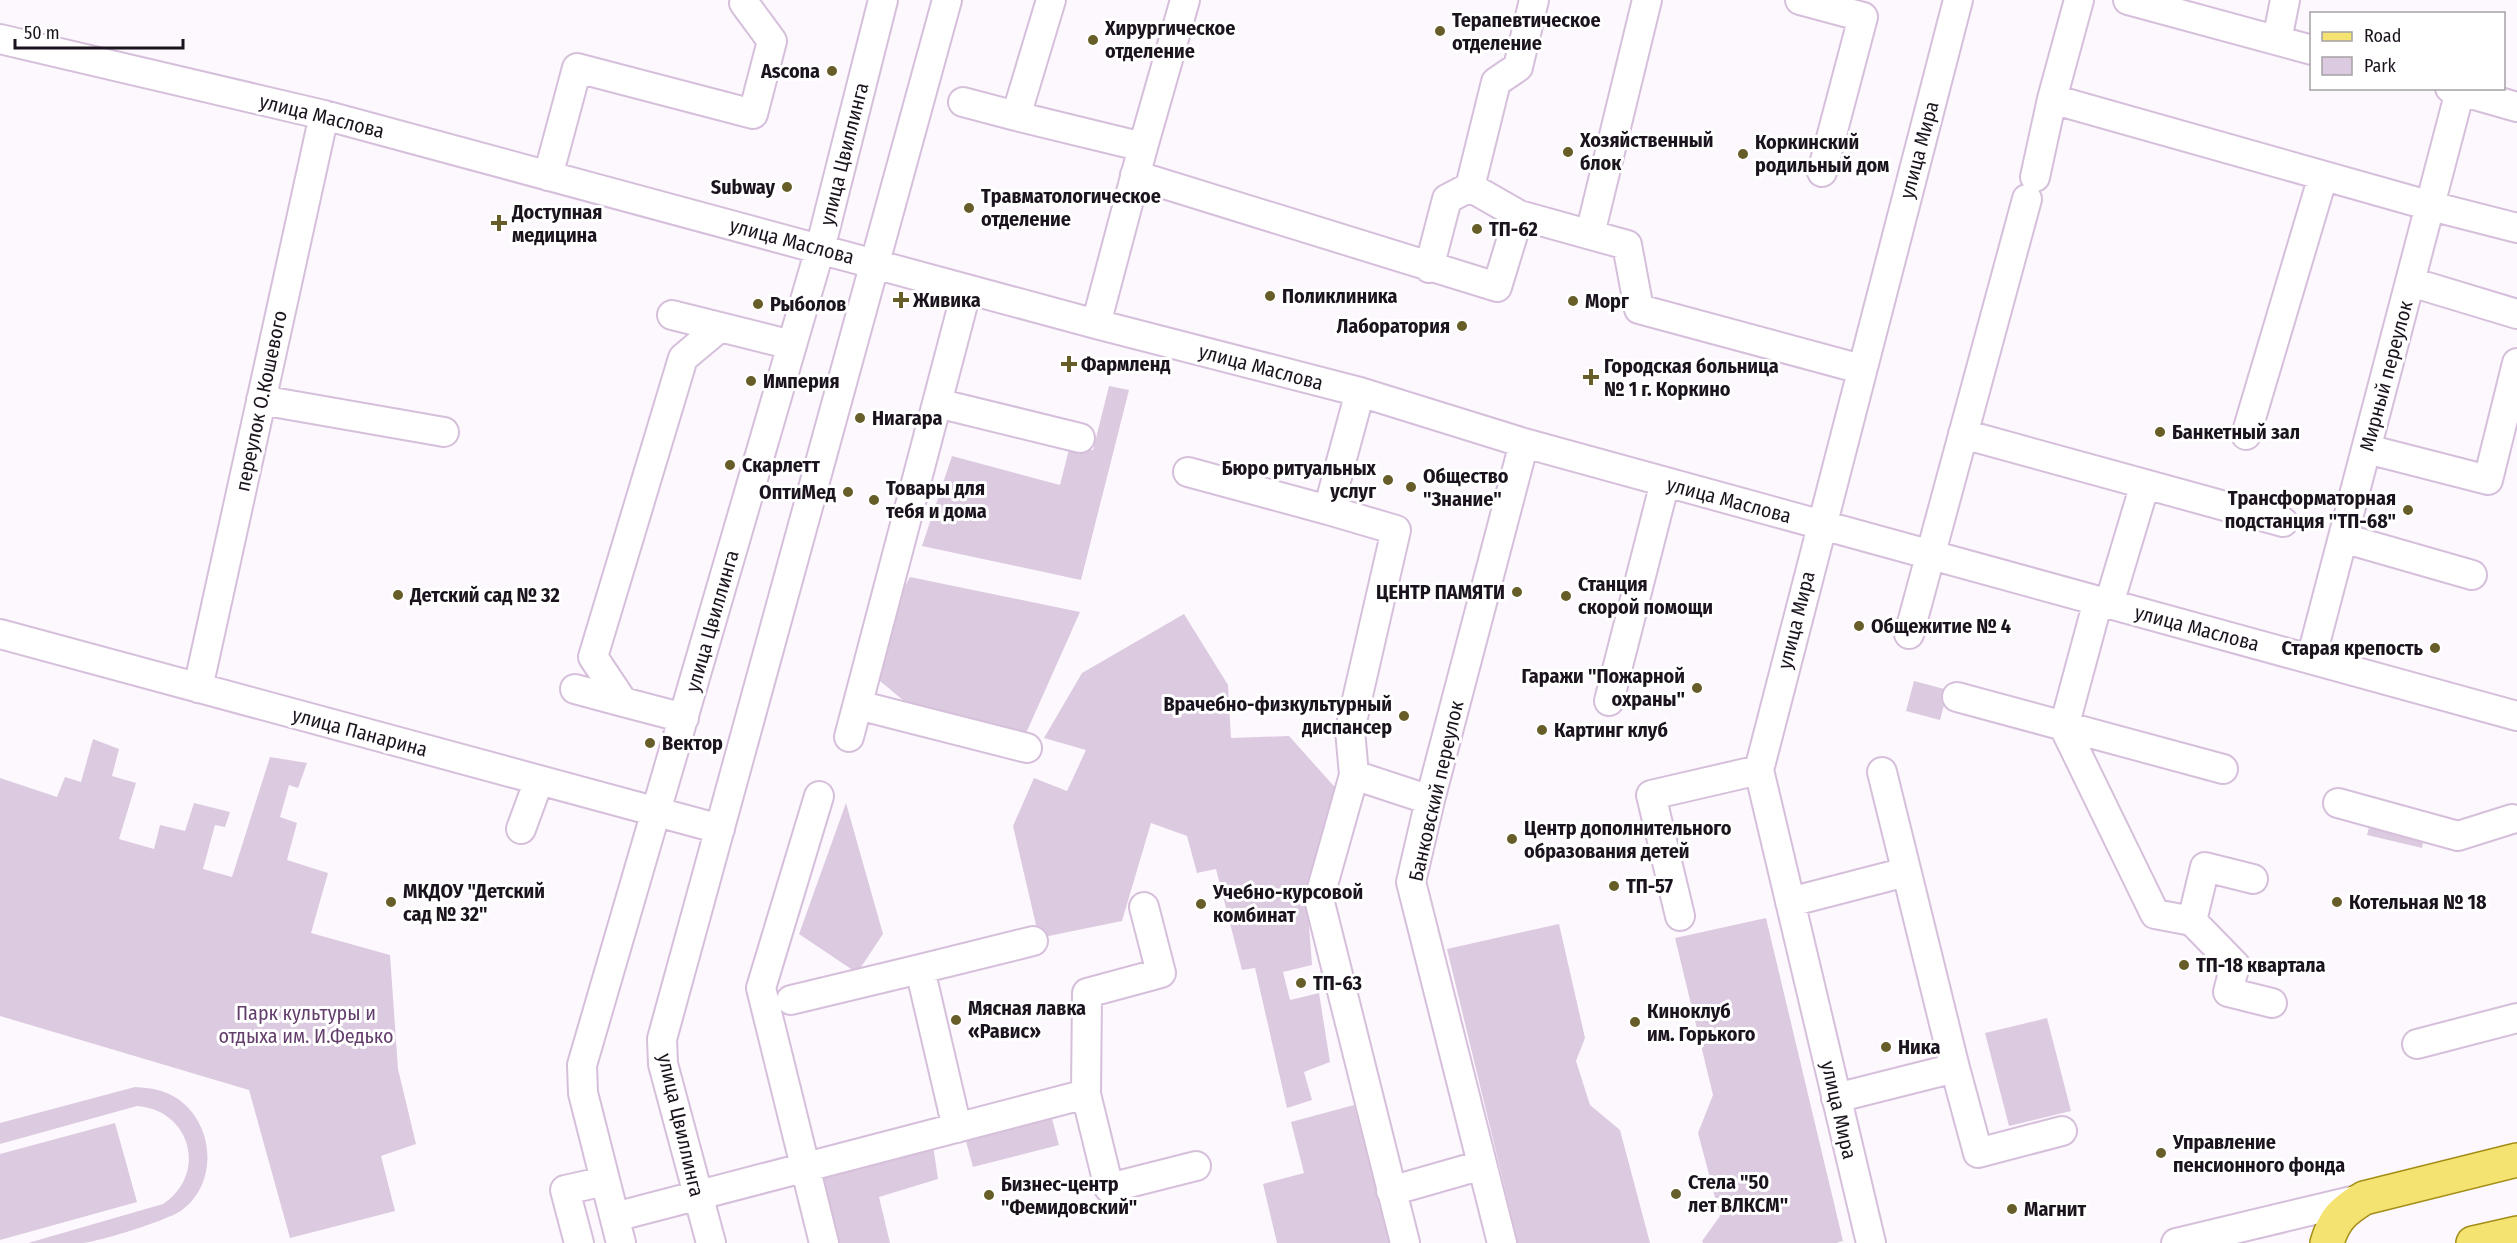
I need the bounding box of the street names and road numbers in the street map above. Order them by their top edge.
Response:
street label: улица Цвиллинга [815,80,873,228]
street label: улица Маслова [257,89,387,143]
street label: улица Мира [1894,99,1944,201]
street label: улица Маслова [727,213,857,269]
street label: Мирный переулок [2354,298,2418,454]
street label: переулок О.Кошевого [230,308,292,494]
street label: улица Маслова [1196,339,1326,395]
street label: улица Маслова [1664,472,1794,528]
street label: улица Цвиллинга [680,547,744,695]
street label: улица Мира [1772,569,1820,671]
street label: улица Маслова [2132,600,2262,656]
street label: Банковский переулок [1404,698,1469,884]
street label: улица Панарина [290,702,430,762]
street label: улица Цвиллинга [653,1051,709,1199]
street label: улица Мира [1816,1059,1862,1161]

